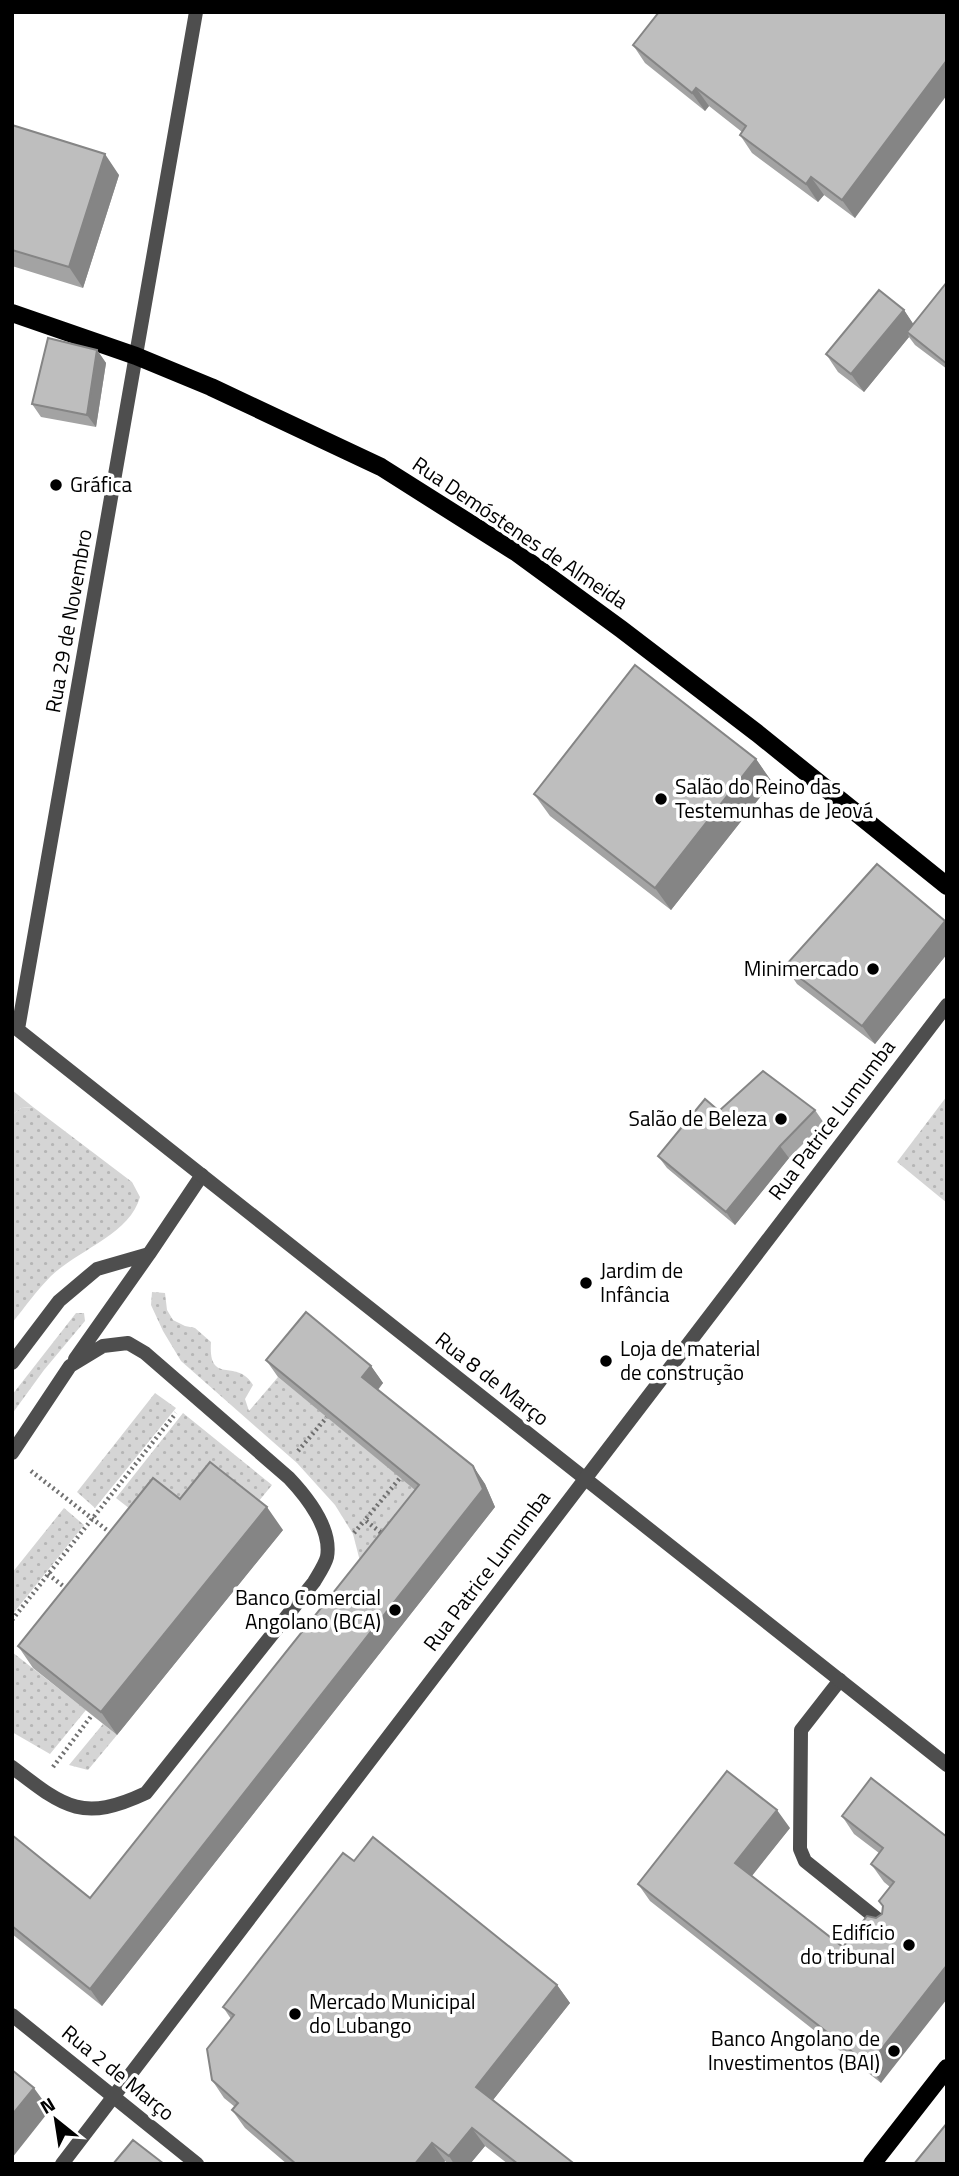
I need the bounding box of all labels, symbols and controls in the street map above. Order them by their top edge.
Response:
street label: Rua Demóstenes de Almeida [406,448,635,617]
place label: Gráfica [70,468,132,500]
marker: Gráfica [48,477,64,493]
street label: Rua 29 de Novembro [36,527,100,715]
place label: Salão do Reino das Testemunhas de Jeová [675,770,873,826]
marker: Salão do Reino das Testemunhas de Jeová [653,791,669,807]
place label: Minimercado [744,952,859,984]
marker: Minimercado [865,961,881,977]
street label: Rua Patrice Lumumba [760,1032,903,1207]
place label: Salão de Beleza [629,1102,767,1134]
marker: Salão de Beleza [773,1111,789,1127]
place label: Jardim de Infância [600,1254,683,1310]
marker: Jardim de Infância [578,1275,594,1291]
street label: Rua 8 de Março [429,1323,557,1433]
place label: Loja de material de construção [620,1332,760,1388]
marker: Loja de material de construção [598,1353,614,1369]
street label: Rua Patrice Lumumba [415,1483,558,1658]
place label: Banco Comercial Angolano (BCA) [235,1581,381,1637]
marker: Banco Comercial Angolano (BCA) [387,1602,403,1618]
place label: Edifício do tribunal [800,1916,895,1972]
marker: Edifício do tribunal [901,1937,917,1953]
place label: Mercado Municipal do Lubango [309,1985,476,2041]
marker: Mercado Municipal do Lubango [287,2006,303,2022]
street label: Rua 2 de Março [55,2017,182,2128]
place label: Banco Angolano de Investimentos (BAI) [708,2022,880,2078]
marker: Banco Angolano de Investimentos (BAI) [886,2043,902,2059]
north arrow [21,2085,91,2155]
text: N [34,2089,60,2121]

